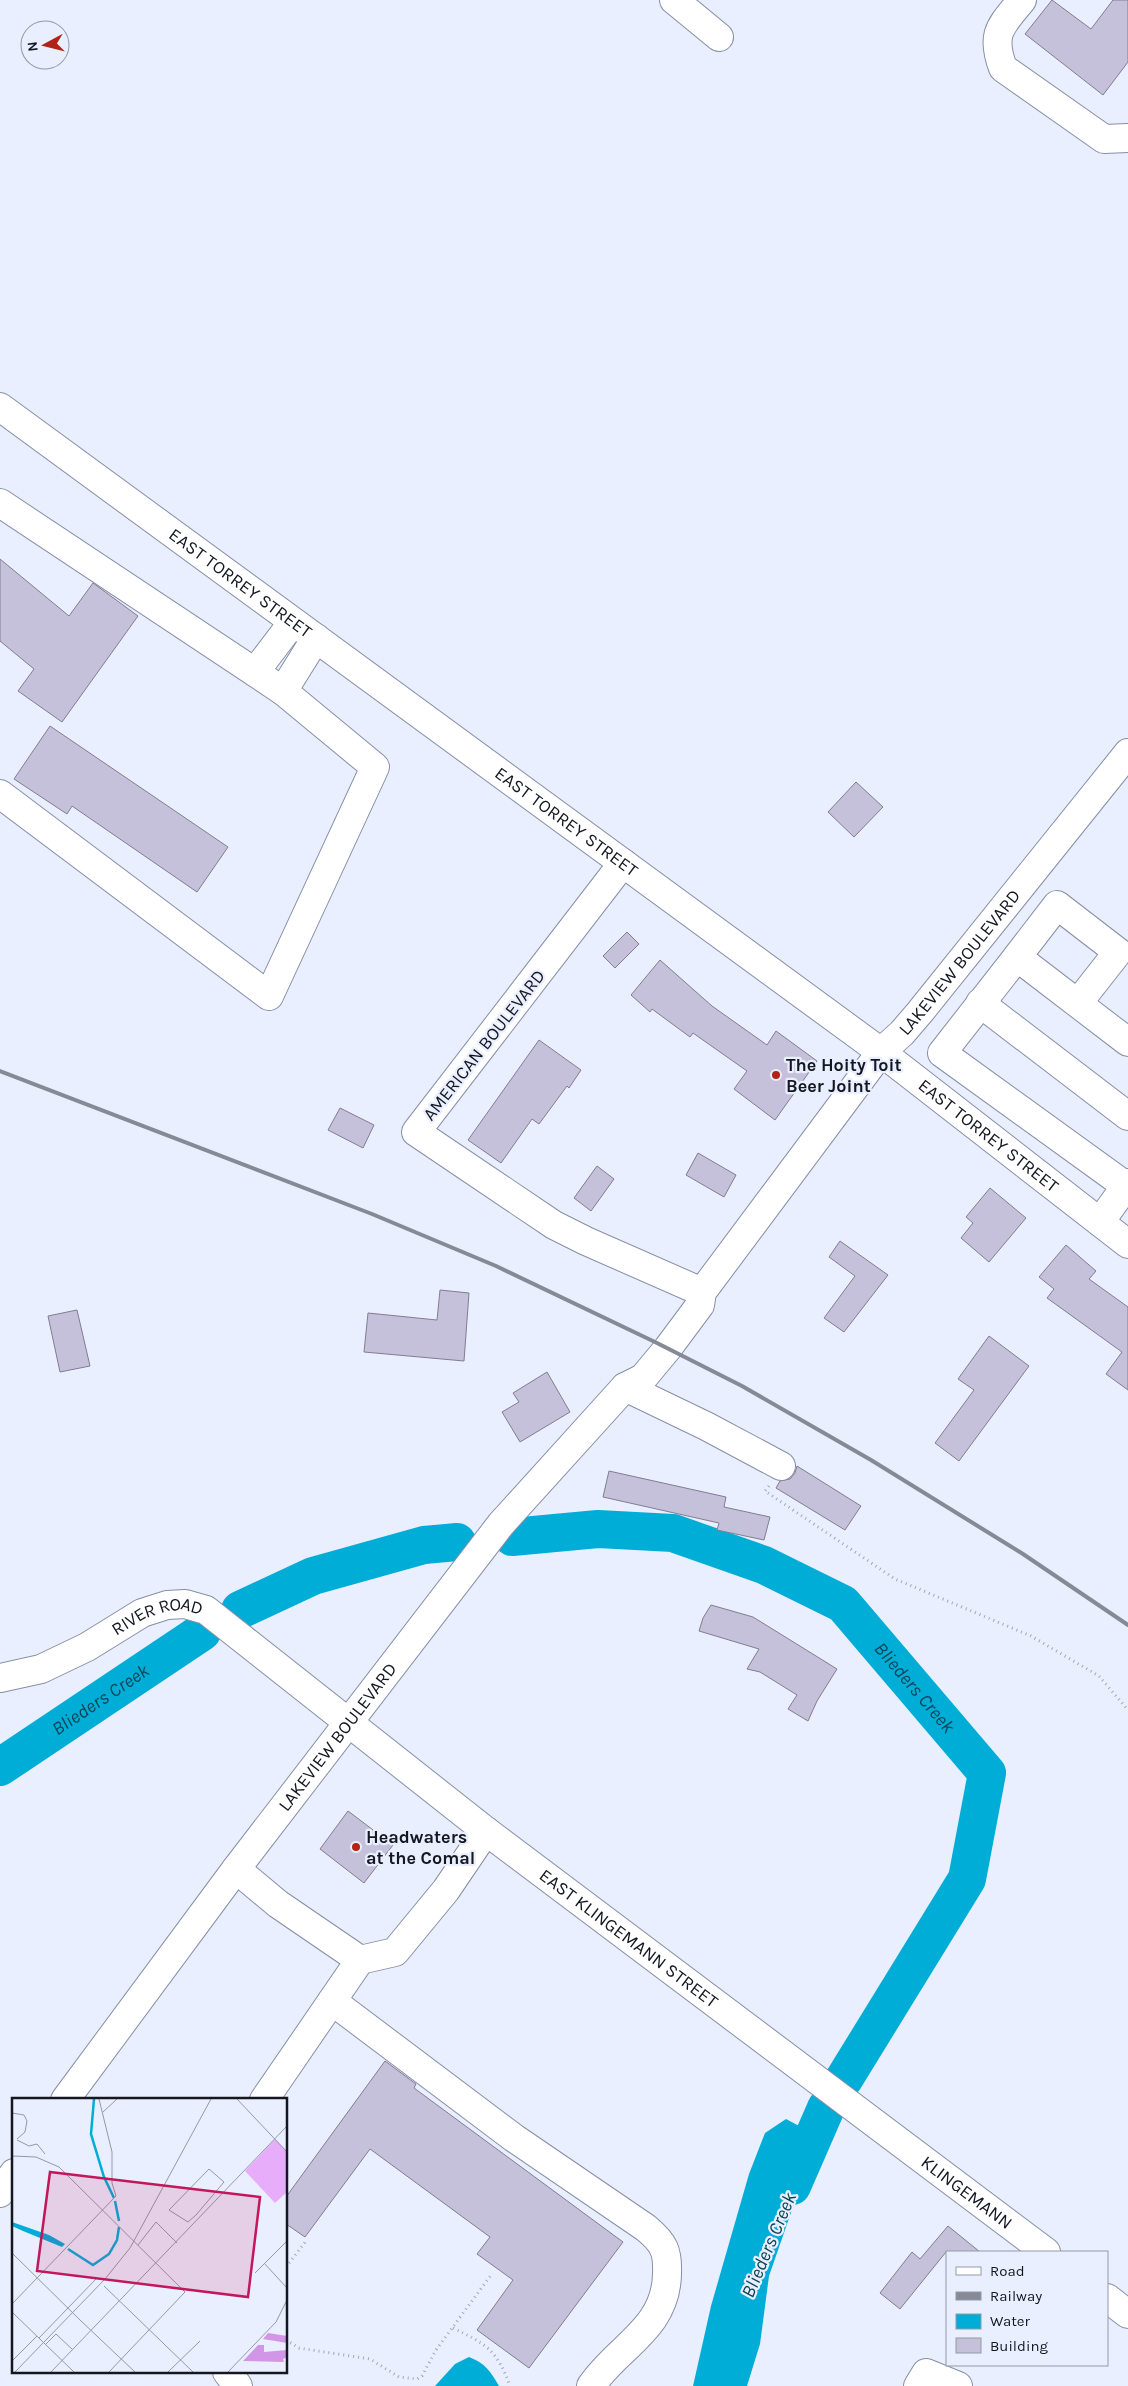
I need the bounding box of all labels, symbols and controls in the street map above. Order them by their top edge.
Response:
north arrow [20,20,70,70]
text: N [24,41,42,53]
street label: EAST TORREY STREET [165,523,316,643]
street label: EAST TORREY STREET [491,762,642,881]
street label: LAKEVIEW BOULEVARD [894,885,1025,1040]
street label: AMERICAN BOULEVARD [418,965,550,1125]
place label: The Hoity Toit Beer Joint [786,1054,902,1097]
marker: The Hoity Toit Beer Joint [770,1069,782,1081]
street label: EAST TORREY STREET [914,1074,1063,1197]
street label: RIVER ROAD [107,1592,206,1640]
water label: Blieders Creek [870,1638,959,1738]
street label: LAKEVIEW BOULEVARD [273,1658,401,1816]
water label: Blieders Creek [48,1659,154,1740]
place label: Headwaters at the Comal [366,1826,475,1869]
marker: Headwaters at the Comal [350,1841,362,1853]
street label: EAST KLINGEMANN STREET [535,1864,722,2013]
inset map [12,2098,288,2374]
street label: KLINGEMANN [917,2151,1017,2234]
water label: Blieders Creek [737,2189,801,2301]
legend [946,2251,1108,2366]
text: Road [990,2262,1025,2280]
text: Railway [990,2287,1042,2305]
text: Water [990,2312,1031,2330]
text: Building [990,2337,1048,2355]

